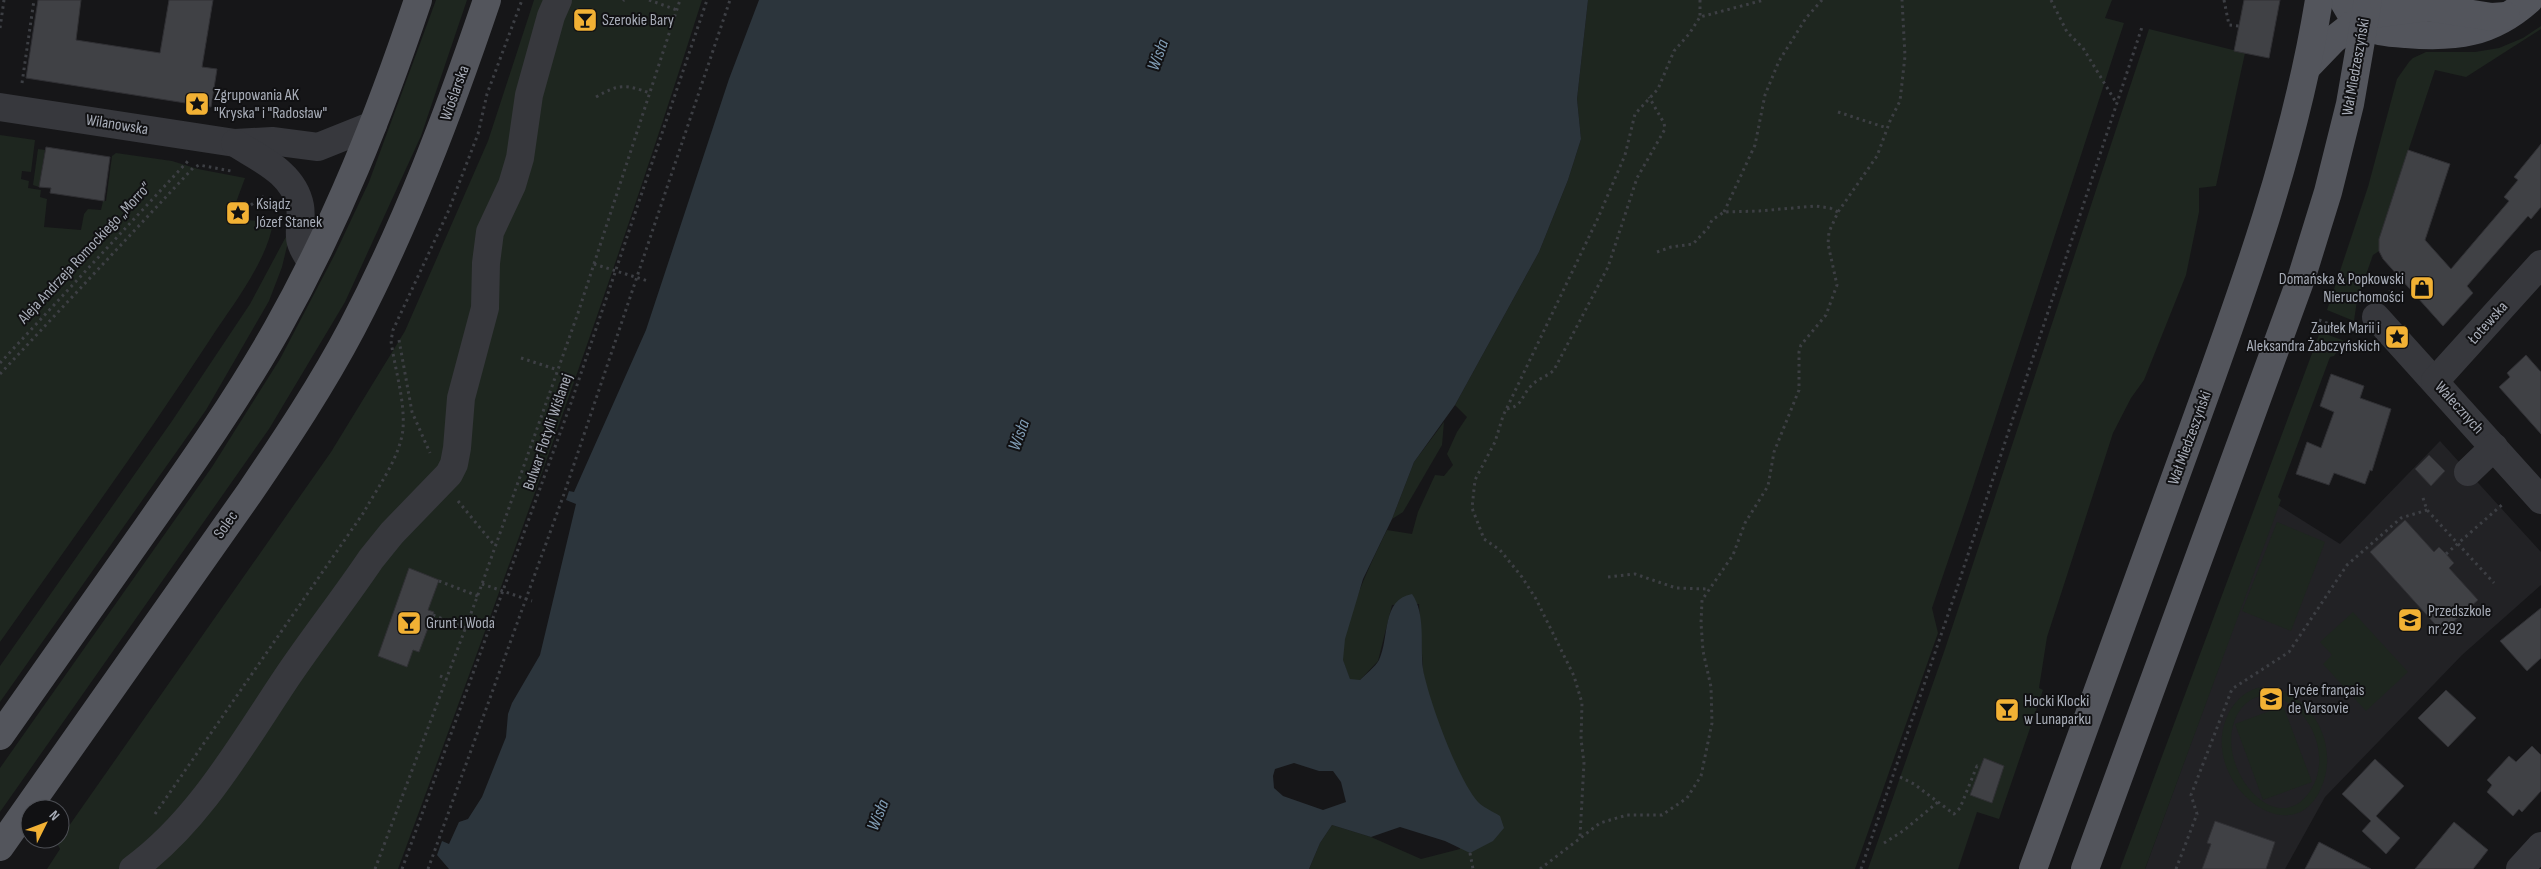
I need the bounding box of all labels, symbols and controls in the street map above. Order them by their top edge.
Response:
bar icon: Szerokie Bary [572,7,598,33]
place label: Szerokie Bary [602,11,674,30]
street label: Wał Miedzeszyński [2338,17,2374,117]
water label: Wisła [1143,36,1174,73]
street label: Wioślarska [436,63,474,123]
place label: Zgrupowania AK "Kryska" i "Radosław" [214,86,327,123]
place icon: Zgrupowania AK "Kryska" i "Radosław" [184,91,210,117]
street label: Wilanowska [84,111,150,139]
street label: Aleja Andrzeja Romockiego „Morro” [14,178,156,329]
place label: Ksiądz Józef Stanek [255,195,322,232]
place icon: Ksiądz Józef Stanek [225,200,251,226]
place label: Domańska & Popkowski Nieruchomości [2279,270,2404,307]
shop icon: Domańska & Popkowski Nieruchomości [2409,275,2435,301]
street label: Łotewska [2463,298,2512,349]
place label: Zaułek Marii i Aleksandra Żabczyńskich [2246,319,2380,356]
place icon: Zaułek Marii i Aleksandra Żabczyńskich [2384,324,2410,350]
street label: Bulwar Flotylli Wiślanej [519,371,577,493]
street label: Walecznych [2431,378,2487,438]
street label: Wał Miedzeszyński [2164,388,2216,487]
water label: Wisła [1004,416,1035,453]
street label: Solec [210,508,242,542]
place label: Przedszkole nr 292 [2428,602,2491,639]
school or university icon: Przedszkole nr 292 [2397,607,2423,633]
bar icon: Grunt i Woda [396,610,422,636]
place label: Grunt i Woda [426,614,495,633]
place label: Lycée français de Varsovie [2288,681,2365,718]
school or university icon: Lycée français de Varsovie [2258,686,2284,712]
place label: Hocki Klocki w Lunaparku [2024,692,2091,729]
bar icon: Hocki Klocki w Lunaparku [1994,697,2020,723]
water label: Wisła [862,796,894,834]
north arrow [20,799,70,849]
text: N [45,807,63,824]

